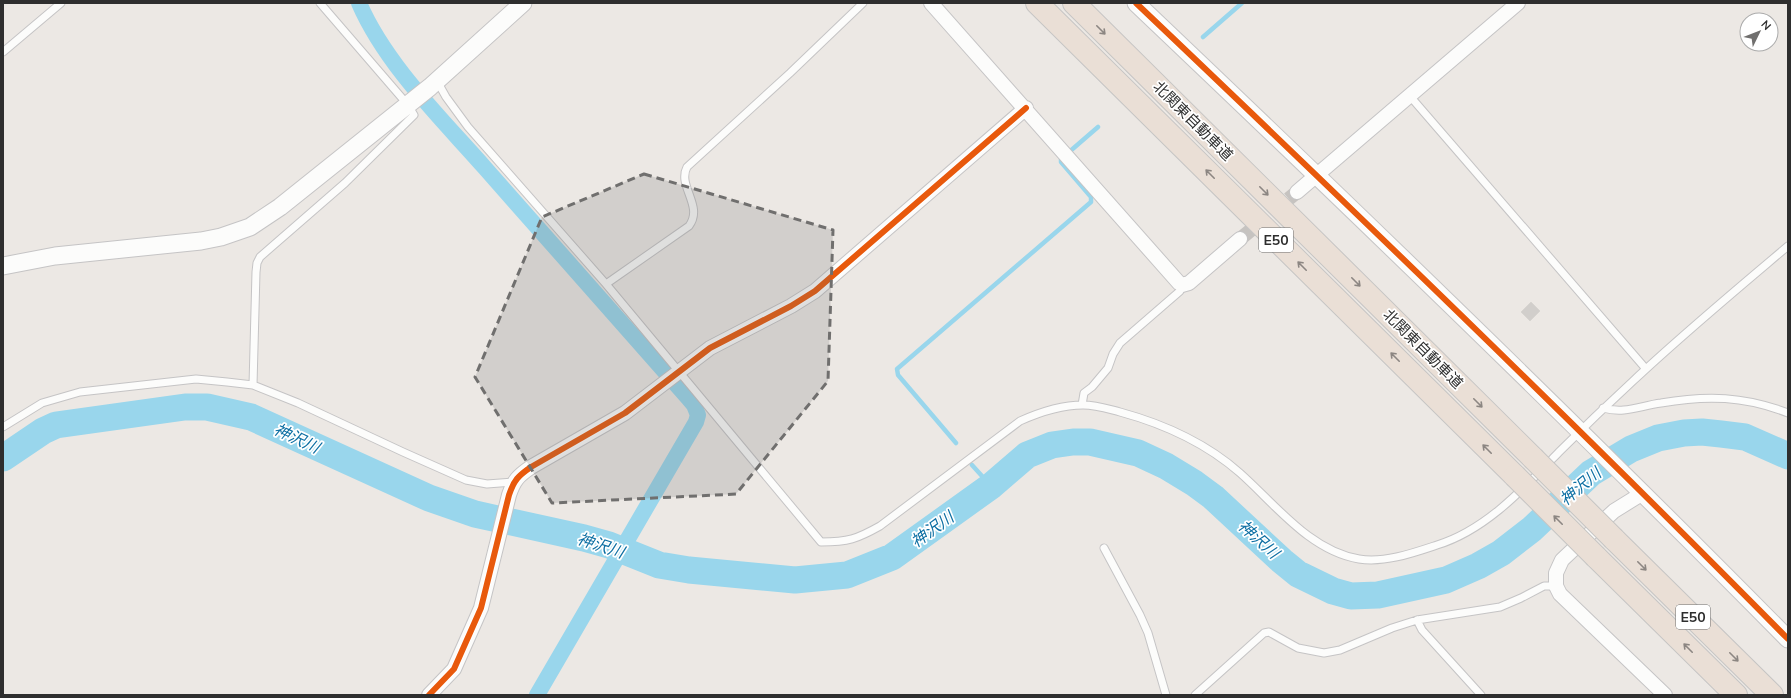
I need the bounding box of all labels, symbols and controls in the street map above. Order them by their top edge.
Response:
north arrow [1739,12,1779,52]
text: N [1758,17,1774,33]
one-way arrow [1096,26,1106,35]
street label: 北関東自動車道 [1150,77,1237,164]
one-way arrow [1205,169,1215,179]
one-way arrow [1259,186,1268,196]
road number: E50 [1259,228,1293,252]
one-way arrow [1297,261,1307,271]
one-way arrow [1351,277,1361,287]
street label: 北関東自動車道 [1380,305,1467,392]
one-way arrow [1390,353,1400,362]
one-way arrow [1473,398,1483,408]
water label: 神沢川 [271,419,325,458]
one-way arrow [1482,444,1492,454]
water label: 神沢川 [1555,462,1606,509]
water label: 神沢川 [907,506,959,551]
one-way arrow [1553,515,1563,525]
water label: 神沢川 [1234,516,1285,564]
water label: 神沢川 [575,528,629,563]
one-way arrow [1637,561,1647,571]
road number: E50 [1676,605,1710,629]
one-way arrow [1683,643,1693,653]
one-way arrow [1729,652,1739,662]

